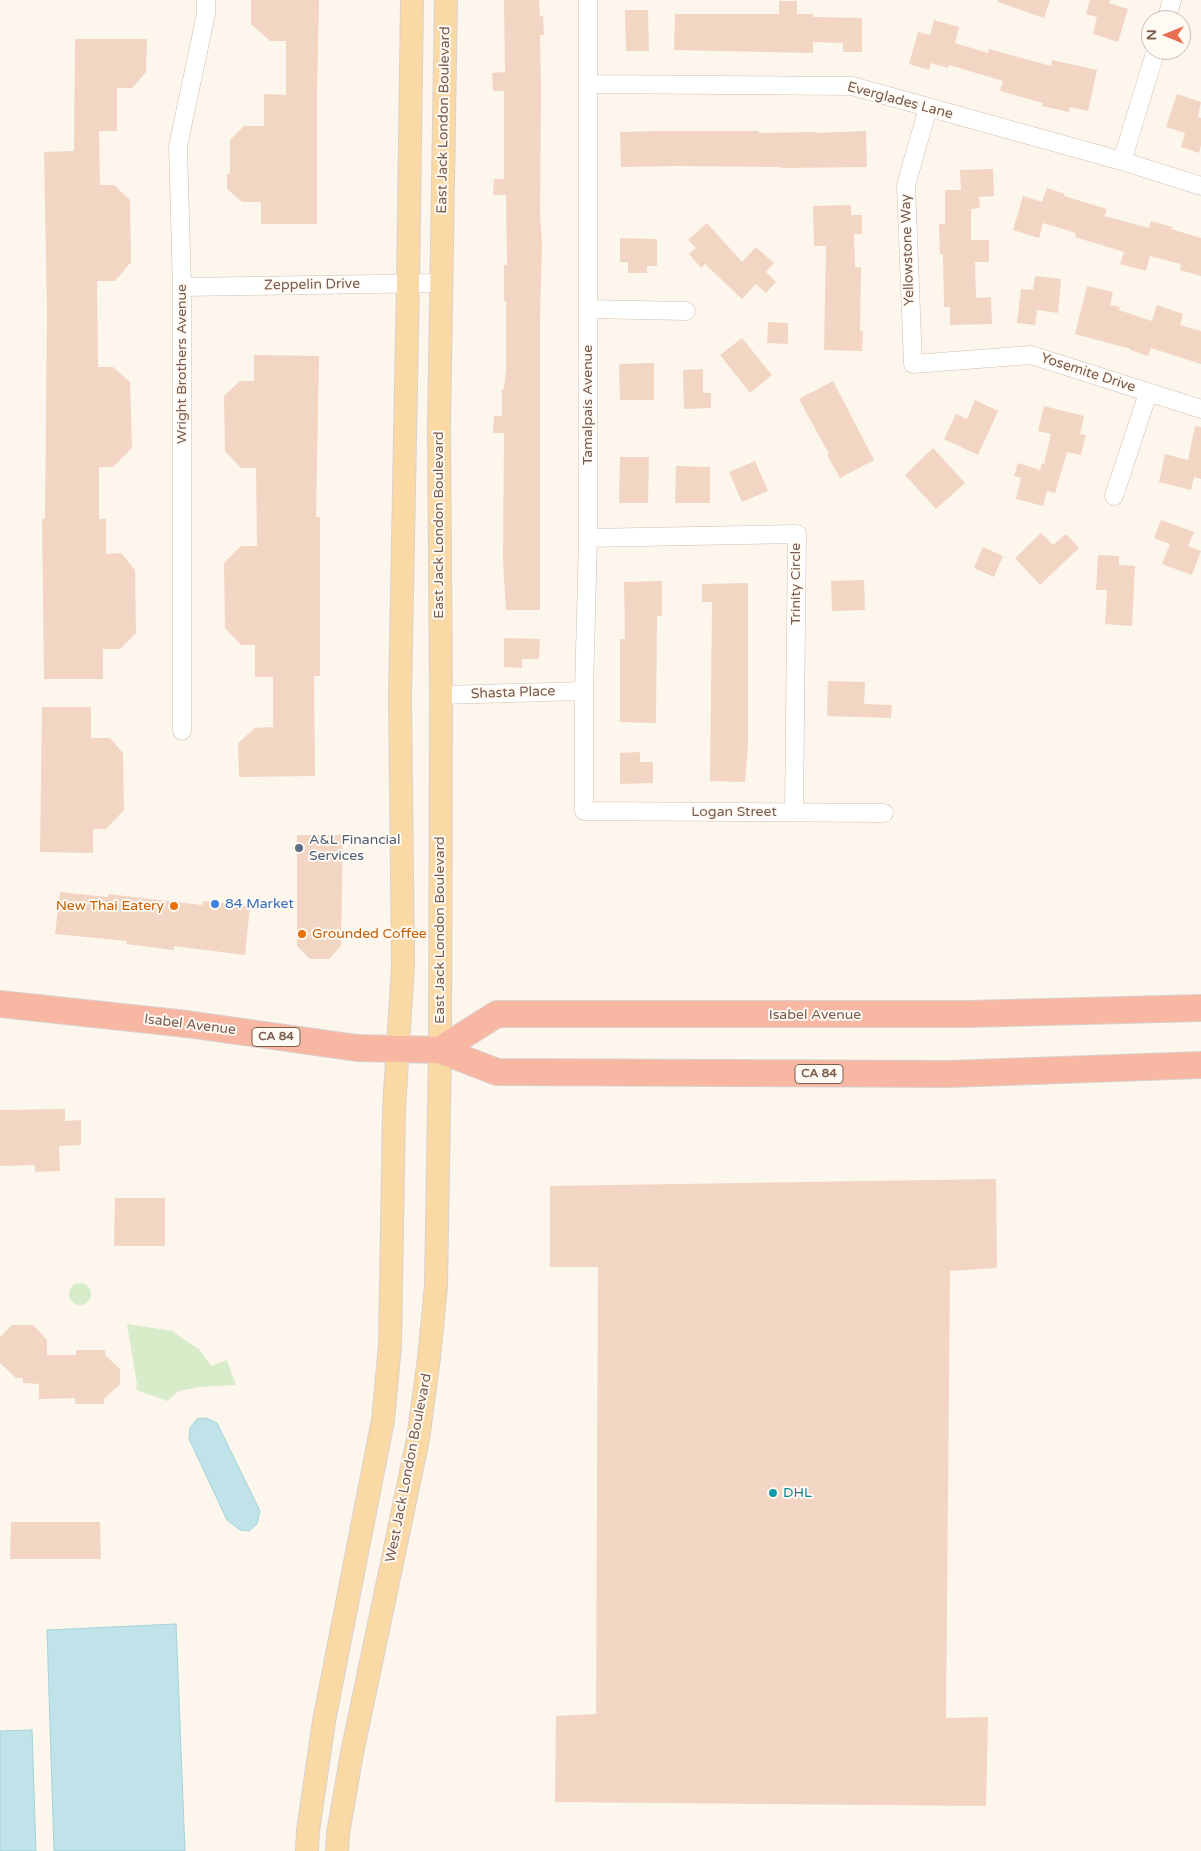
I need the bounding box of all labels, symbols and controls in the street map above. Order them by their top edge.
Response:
north arrow [1141,10,1191,60]
street label: East Jack London Boulevard [434,26,454,214]
text: N [1143,29,1160,41]
street label: Everglades Lane [845,79,955,123]
street label: Yellowstone Way [898,194,918,306]
street label: Zeppelin Drive [264,276,360,294]
street label: Wright Brothers Avenue [174,284,190,444]
street label: Tamalpais Avenue [580,345,596,465]
street label: Yosemite Drive [1038,350,1138,396]
street label: East Jack London Boulevard [431,431,447,619]
street label: Trinity Circle [788,543,804,625]
street label: Shasta Place [471,683,555,703]
street label: Logan Street [691,804,777,820]
place label: A&L Financial Services [309,832,400,864]
street label: East Jack London Boulevard [432,836,448,1024]
marker: A&L Financial Services [293,842,305,854]
place label: 84 Market [225,896,294,912]
place label: New Thai Eatery [56,898,164,914]
marker: 84 Market [209,898,221,910]
marker: New Thai Eatery [168,900,180,912]
place label: Grounded Coffee [312,926,427,942]
marker: Grounded Coffee [296,928,308,940]
street label: Isabel Avenue [769,1007,861,1023]
street label: Isabel Avenue [143,1011,237,1039]
road number: CA 84 [252,1028,300,1046]
road number: CA 84 [795,1064,843,1084]
street label: West Jack London Boulevard [382,1372,436,1564]
place label: DHL [783,1485,812,1501]
marker: DHL [767,1487,779,1499]

